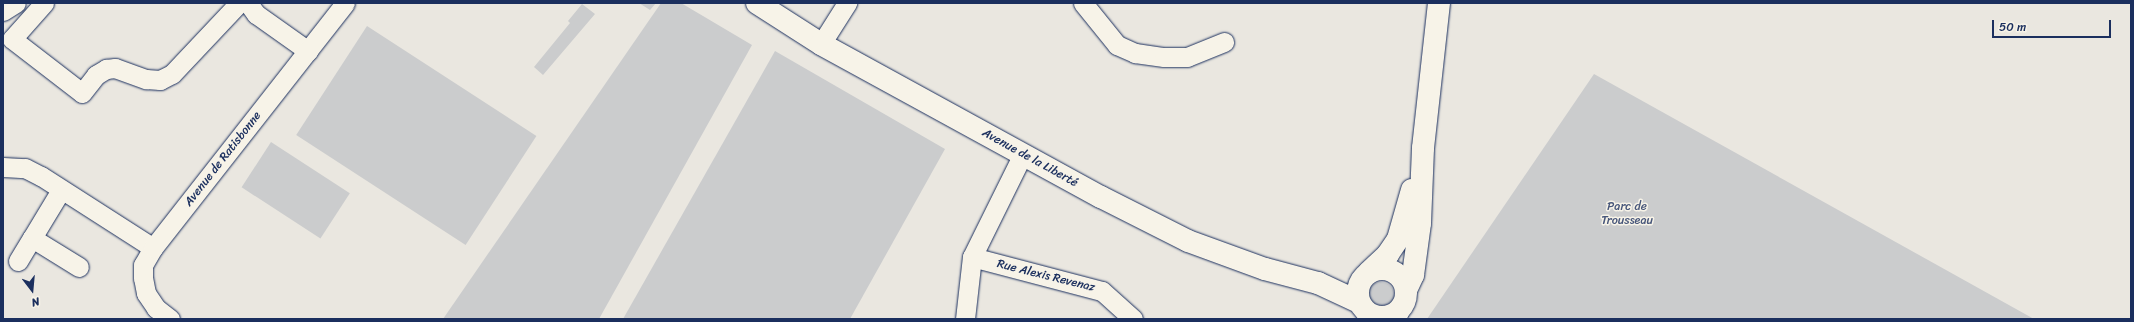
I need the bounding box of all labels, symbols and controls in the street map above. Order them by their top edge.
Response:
scale bar [1994,12,2113,38]
text: 50 m [1999,16,2026,38]
street label: Avenue de Ratisbonne [182,109,264,209]
street label: Avenue de la Liberté [980,126,1080,190]
park label: Parc de Trousseau [1601,200,1653,228]
street label: Rue Alexis Revenaz [995,257,1097,295]
north arrow [12,270,52,310]
text: N [29,292,42,312]

